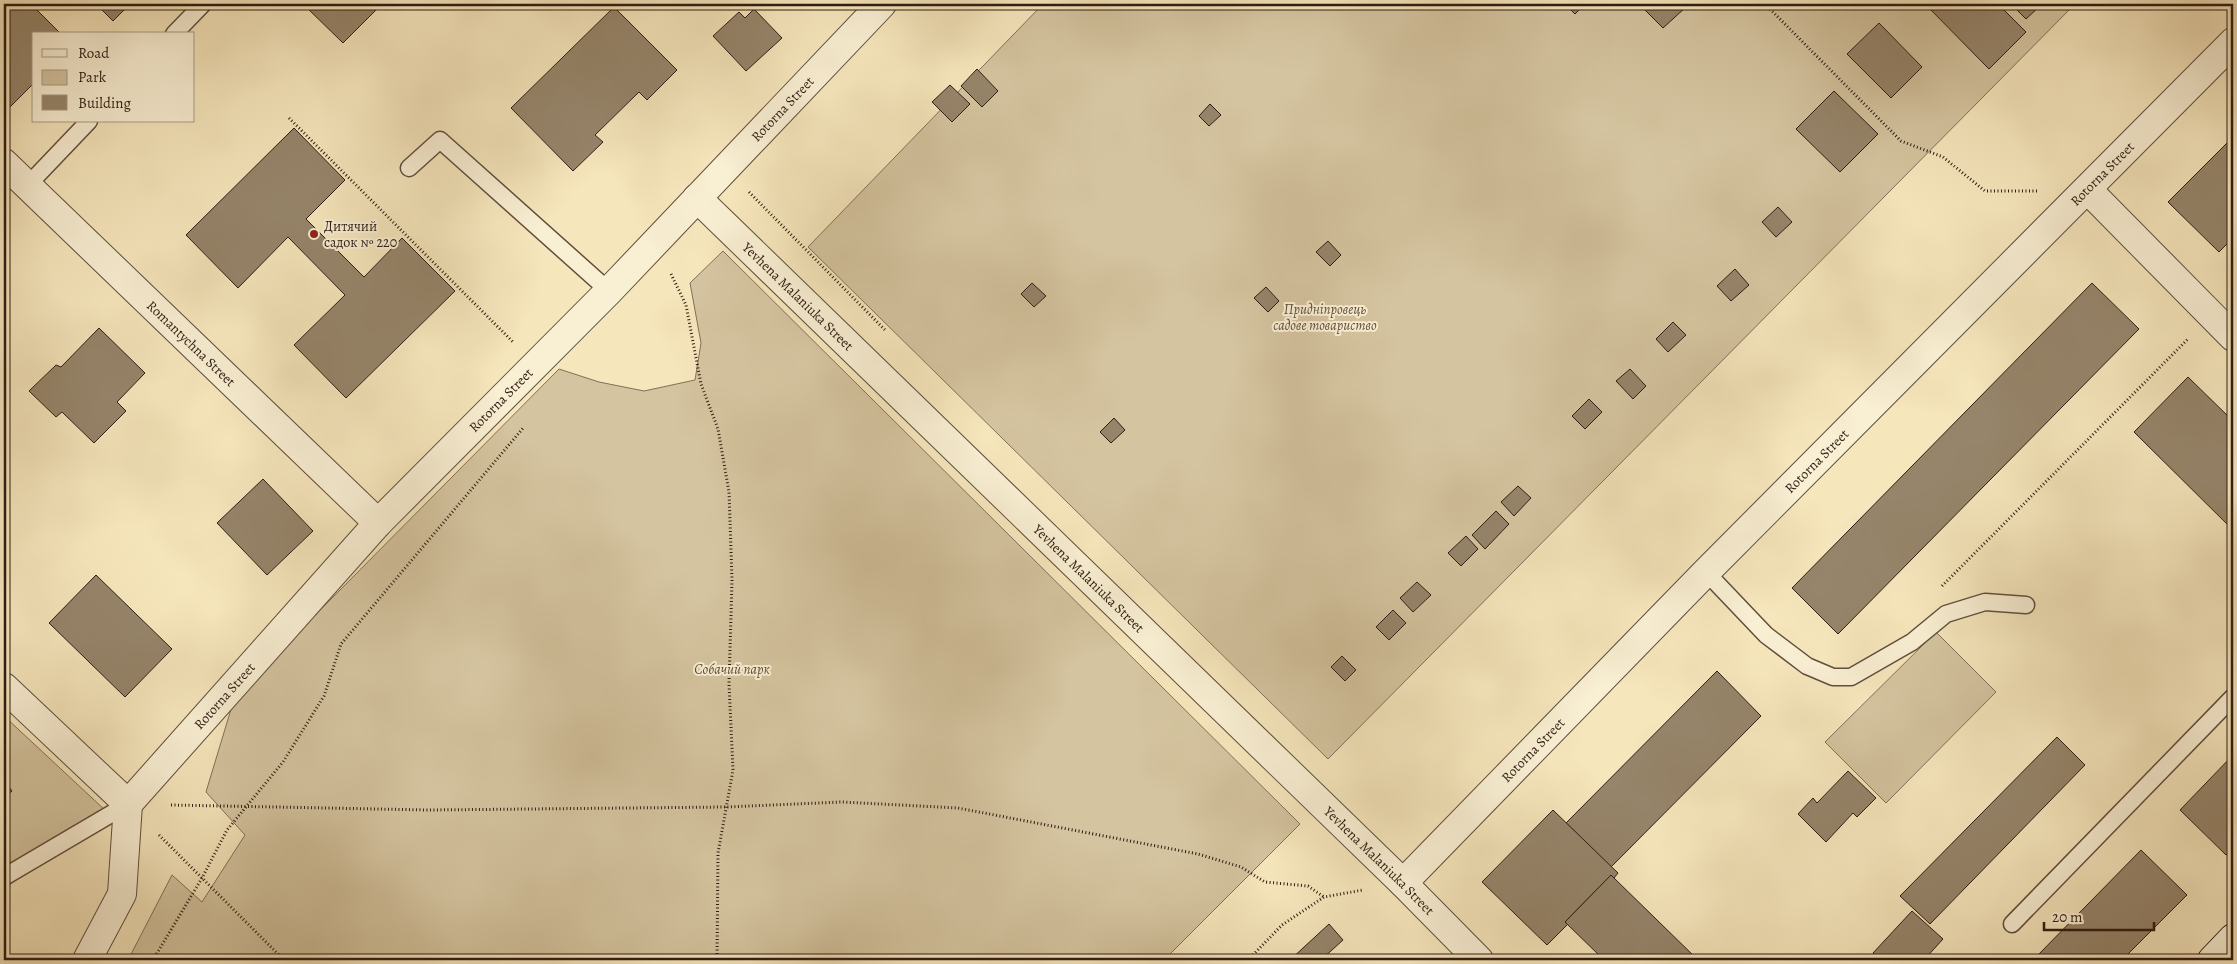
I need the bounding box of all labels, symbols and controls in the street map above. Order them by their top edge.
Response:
legend [32,32,195,122]
text: Road [78,43,110,63]
text: Park [78,67,107,87]
street label: Rotorna Street [747,72,818,146]
text: Building [78,93,131,113]
street label: Rotorna Street [2066,137,2139,210]
place label: Дитячий садок № 220 [324,217,397,252]
marker: Дитячий садок № 220 [308,228,320,240]
street label: Yevhena Malaniuka Street [738,237,858,355]
street label: Romantychna Street [143,296,240,391]
park label: Придніпровець садове товариство [1273,300,1377,335]
street label: Rotorna Street [464,363,537,436]
street label: Rotorna Street [1780,424,1853,497]
street label: Yevhena Malaniuka Street [1028,519,1149,637]
street label: Rotorna Street [190,658,260,733]
park label: Собачий парк [694,660,770,679]
street label: Rotorna Street [1497,713,1569,786]
street label: Yevhena Malaniuka Street [1319,801,1439,919]
scale bar [2044,899,2154,931]
text: 20 m [2052,907,2083,927]

